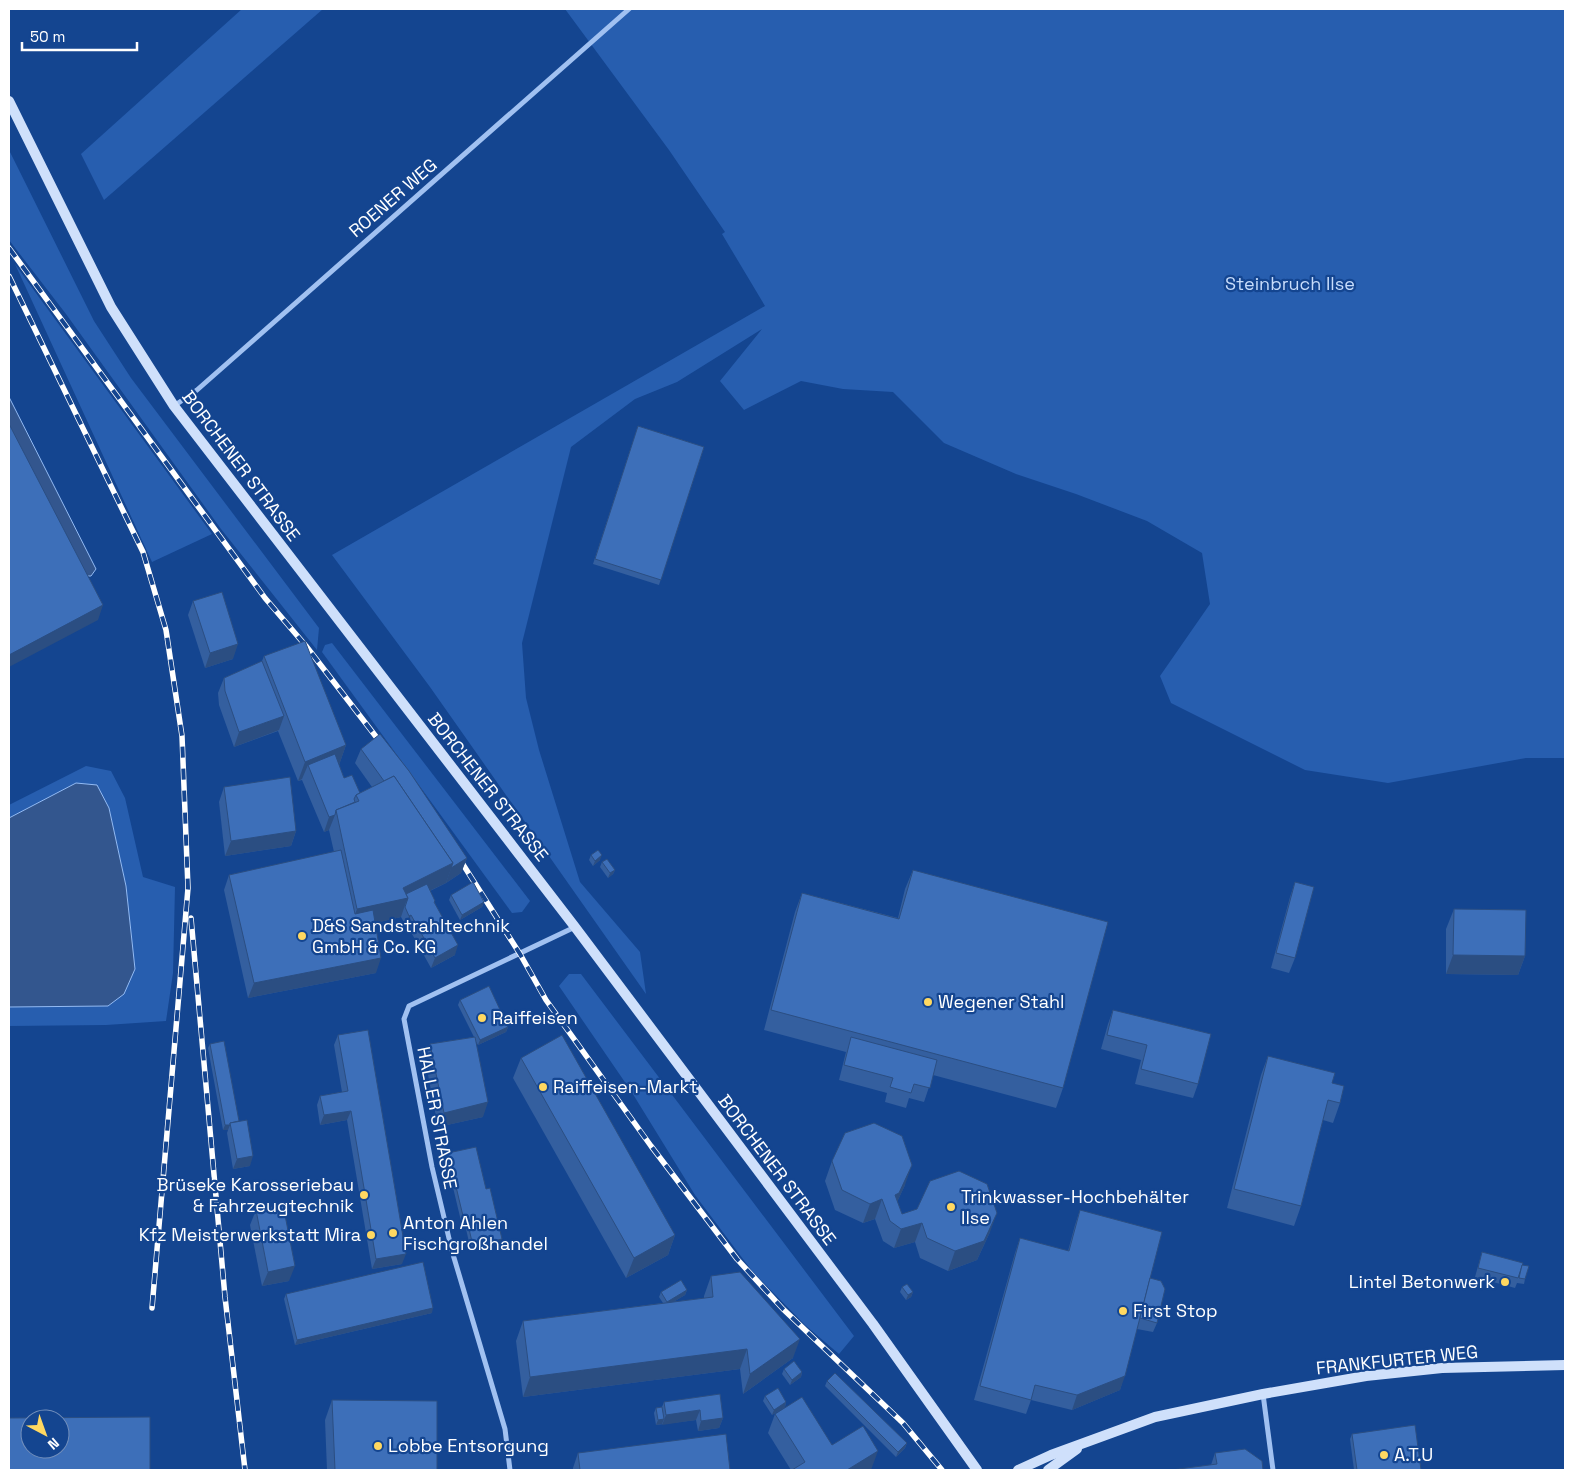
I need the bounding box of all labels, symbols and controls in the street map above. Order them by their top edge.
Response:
scale bar [22,20,138,52]
text: 50 m [30,27,65,46]
street label: ROENER WEG [344,153,441,242]
park label: Steinbruch Ilse [1225,272,1355,295]
street label: BORCHENER STRASSE [177,386,306,546]
street label: BORCHENER STRASSE [423,708,554,866]
place label: D&S Sandstrahltechnik GmbH & Co. KG [312,914,510,958]
marker: D&S Sandstrahltechnik GmbH & Co. KG [296,930,308,942]
place label: Wegener Stahl [938,990,1065,1013]
marker: Wegener Stahl [922,996,934,1008]
place label: Raiffeisen [492,1006,578,1029]
marker: Raiffeisen [476,1012,488,1024]
street label: HALLER STRASSE [412,1045,463,1191]
place label: Raiffeisen-Markt [553,1075,698,1098]
marker: Raiffeisen-Markt [537,1081,549,1093]
street label: BORCHENER STRASSE [713,1090,842,1250]
place label: Brüseke Karosseriebau & Fahrzeugtechnik [157,1173,354,1217]
place label: Trinkwasser-Hochbehälter Ilse [961,1185,1189,1229]
marker: Brüseke Karosseriebau & Fahrzeugtechnik [358,1189,370,1201]
marker: Trinkwasser-Hochbehälter Ilse [945,1201,957,1213]
place label: Anton Ahlen Fischgroßhandel [403,1211,548,1255]
place label: Kfz Meisterwerkstatt Mira [139,1223,361,1246]
marker: Anton Ahlen Fischgroßhandel [387,1227,399,1239]
marker: Kfz Meisterwerkstatt Mira [365,1229,377,1241]
place label: Lintel Betonwerk [1349,1270,1495,1293]
marker: Lintel Betonwerk [1499,1276,1511,1288]
place label: First Stop [1133,1299,1218,1322]
marker: First Stop [1117,1305,1129,1317]
street label: FRANKFURTER WEG [1315,1340,1479,1379]
north arrow [20,1409,70,1459]
text: N [44,1434,63,1454]
place label: Lobbe Entsorgung [388,1434,549,1457]
marker: Lobbe Entsorgung [372,1440,384,1452]
place label: A.T.U [1394,1443,1433,1466]
marker: A.T.U [1378,1449,1390,1461]

